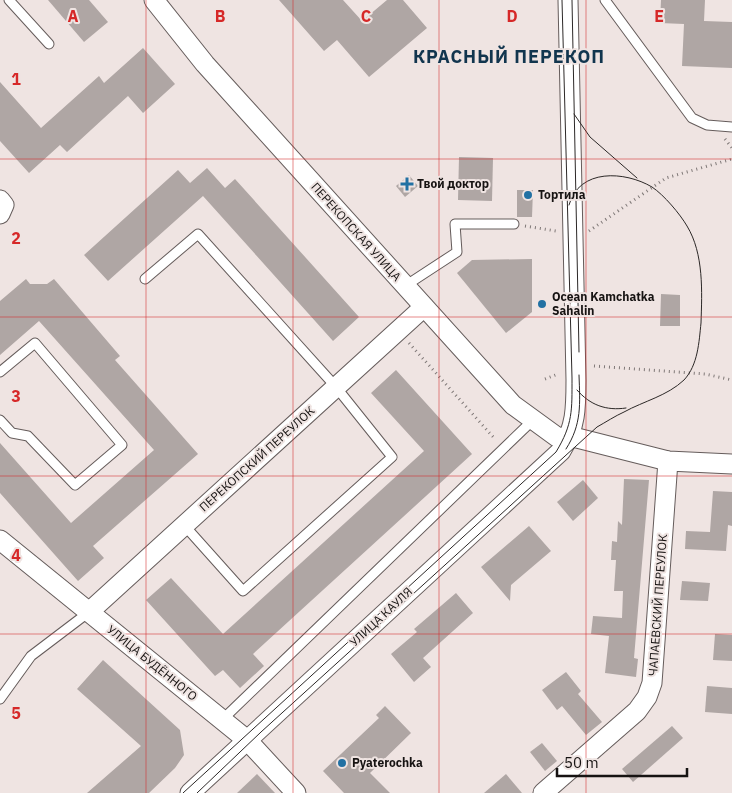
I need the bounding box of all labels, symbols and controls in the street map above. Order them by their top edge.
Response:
text: A [68,6,79,26]
text: B [215,6,226,26]
text: C [361,6,371,26]
text: D [506,6,518,26]
text: E [654,6,664,26]
district label: КРАСНЫЙ ПЕРЕКОП [413,45,605,68]
text: 1 [11,69,21,89]
place label: Твой доктор [417,176,489,191]
marker: Твой доктор [401,178,413,190]
street label: ПЕРЕКОПСКАЯ УЛИЦА [308,179,405,284]
place label: Тортила [538,187,586,202]
marker: Тортила [522,189,534,201]
text: 2 [11,228,21,248]
place label: Ocean Kamchatka Sahalin [552,289,655,318]
marker: Ocean Kamchatka Sahalin [536,298,548,310]
text: 3 [11,386,21,406]
street label: ПЕРЕКОПСКИЙ ПЕРЕУЛОК [196,403,317,514]
street label: ЧАПАЕВСКИЙ ПЕРЕУЛОК [645,533,670,676]
text: 4 [11,545,21,565]
street label: УЛИЦА КАУЛЯ [346,584,415,649]
street label: УЛИЦА БУДЁННОГО [104,622,200,704]
text: 5 [11,703,21,723]
scale bar [557,746,687,778]
text: 50 m [564,753,599,772]
place label: Pyaterochka [352,755,423,770]
marker: Pyaterochka [336,757,348,769]

